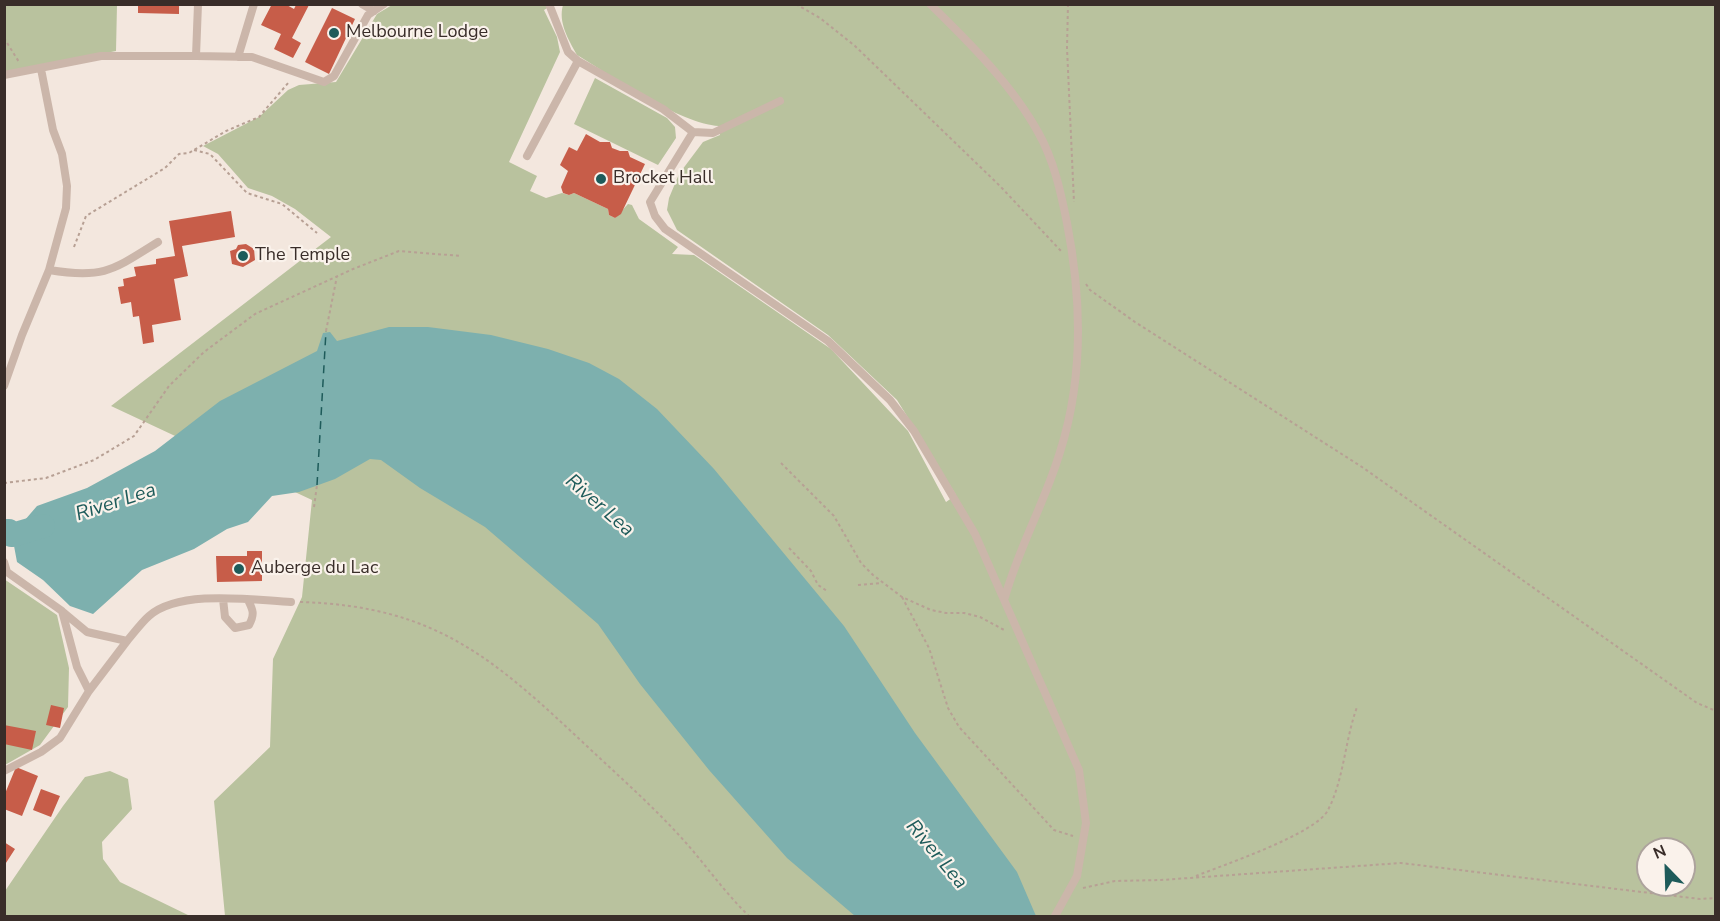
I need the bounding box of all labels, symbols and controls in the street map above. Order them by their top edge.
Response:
place label: Melbourne Lodge [346,22,488,44]
marker: Melbourne Lodge [327,26,341,40]
place label: Brocket Hall [613,168,713,190]
marker: Brocket Hall [594,172,608,186]
place label: The Temple [255,245,350,267]
marker: The Temple [236,249,250,263]
water label: River Lea [560,470,638,542]
water label: River Lea [73,479,159,527]
place label: Auberge du Lac [251,558,378,580]
marker: Auberge du Lac [232,562,246,576]
water label: River Lea [900,815,972,895]
north arrow [1636,837,1696,897]
text: N [1650,840,1670,865]

